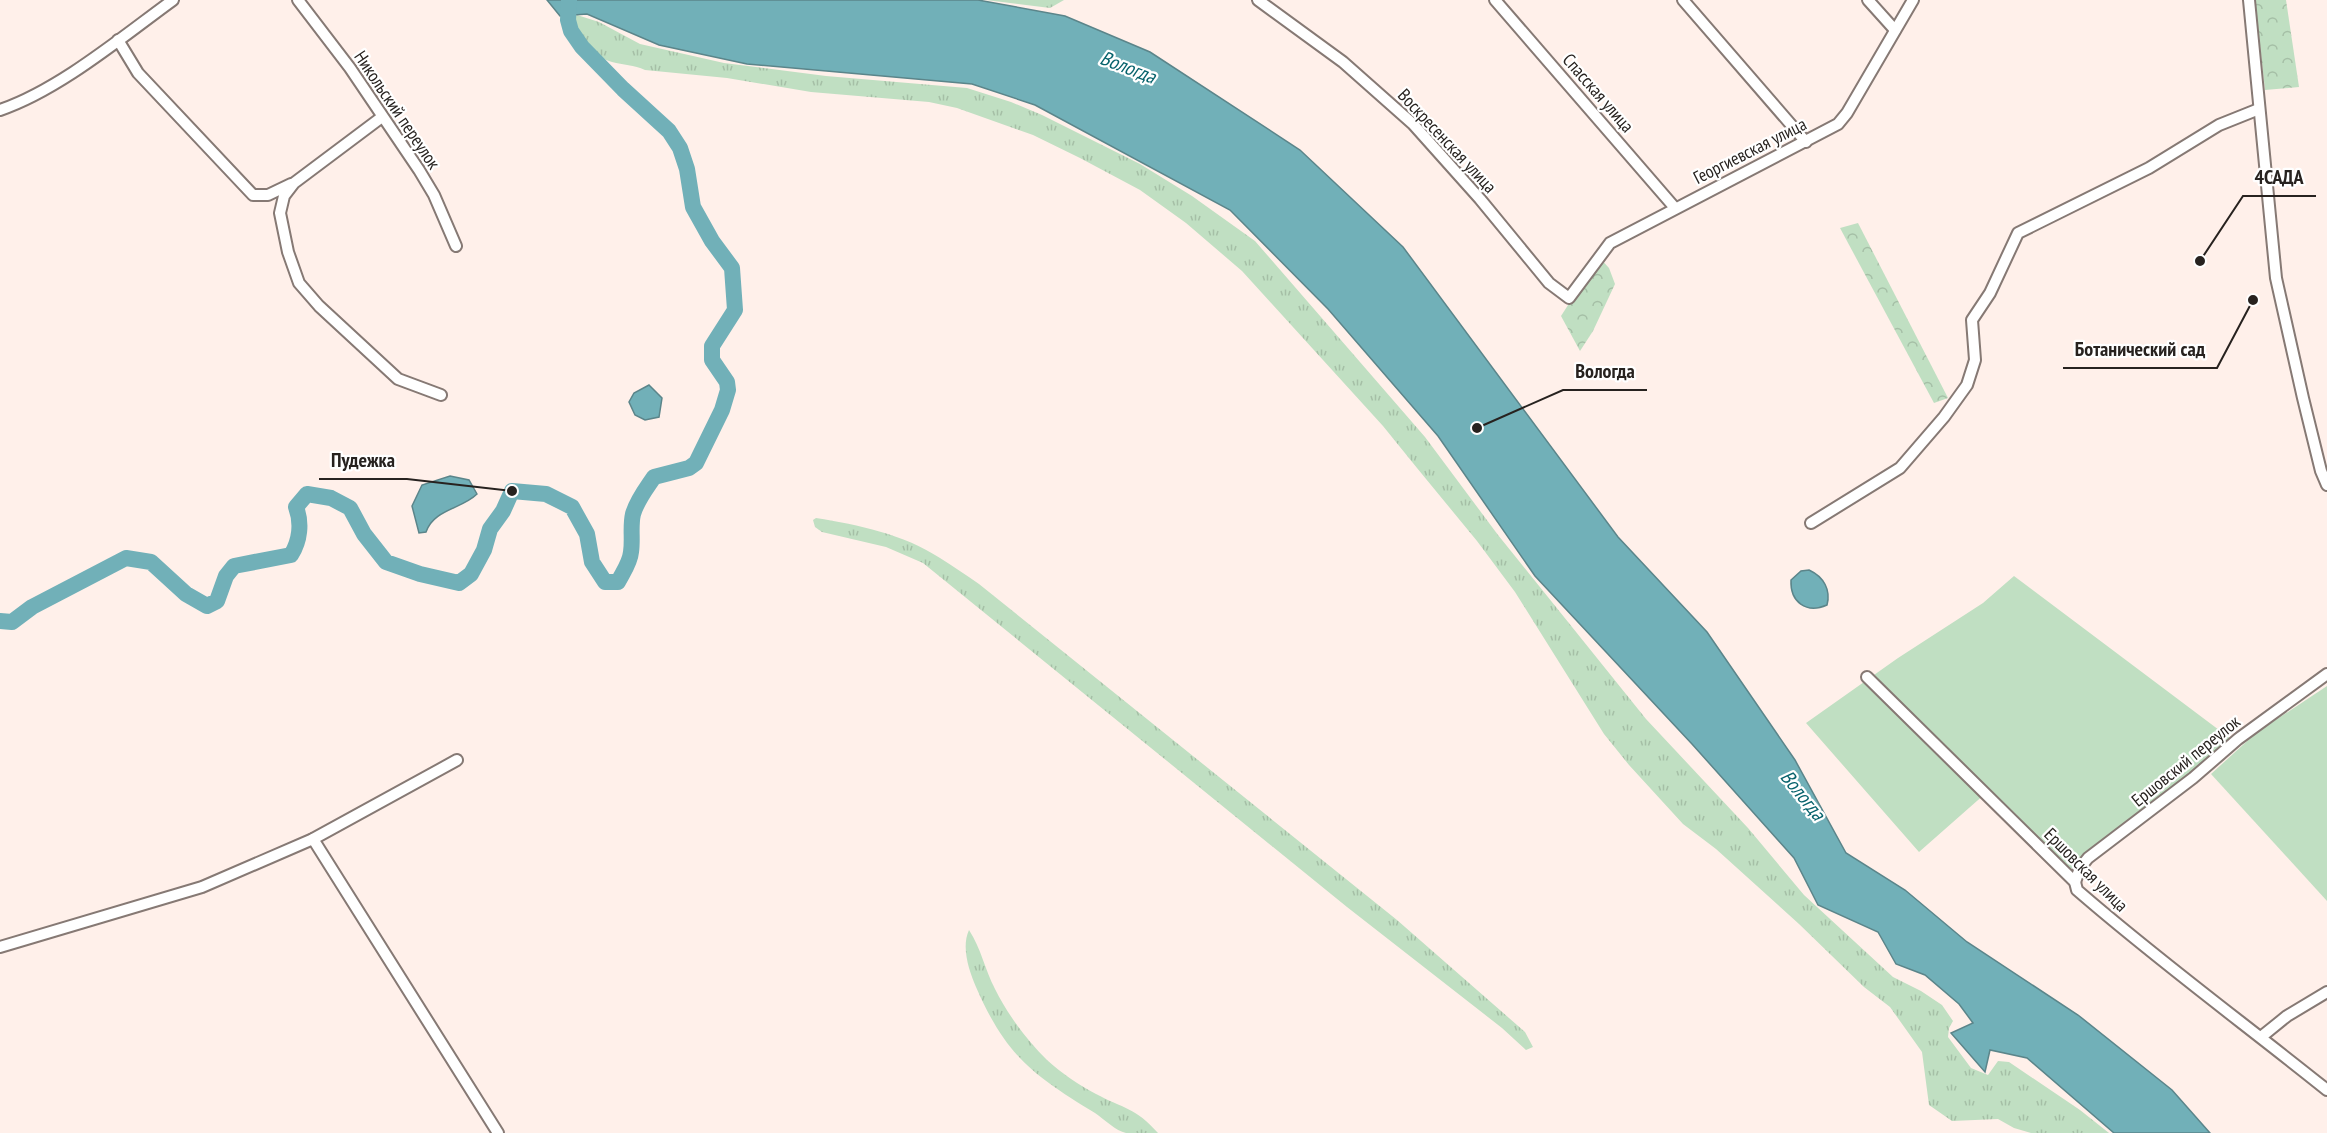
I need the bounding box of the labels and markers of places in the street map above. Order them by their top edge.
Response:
callout: 4САДА [2243,158,2316,196]
callout: Ботанический сад [2063,330,2217,368]
callout: Вологда [1563,352,1647,390]
callout: Пудежка [319,441,407,479]

